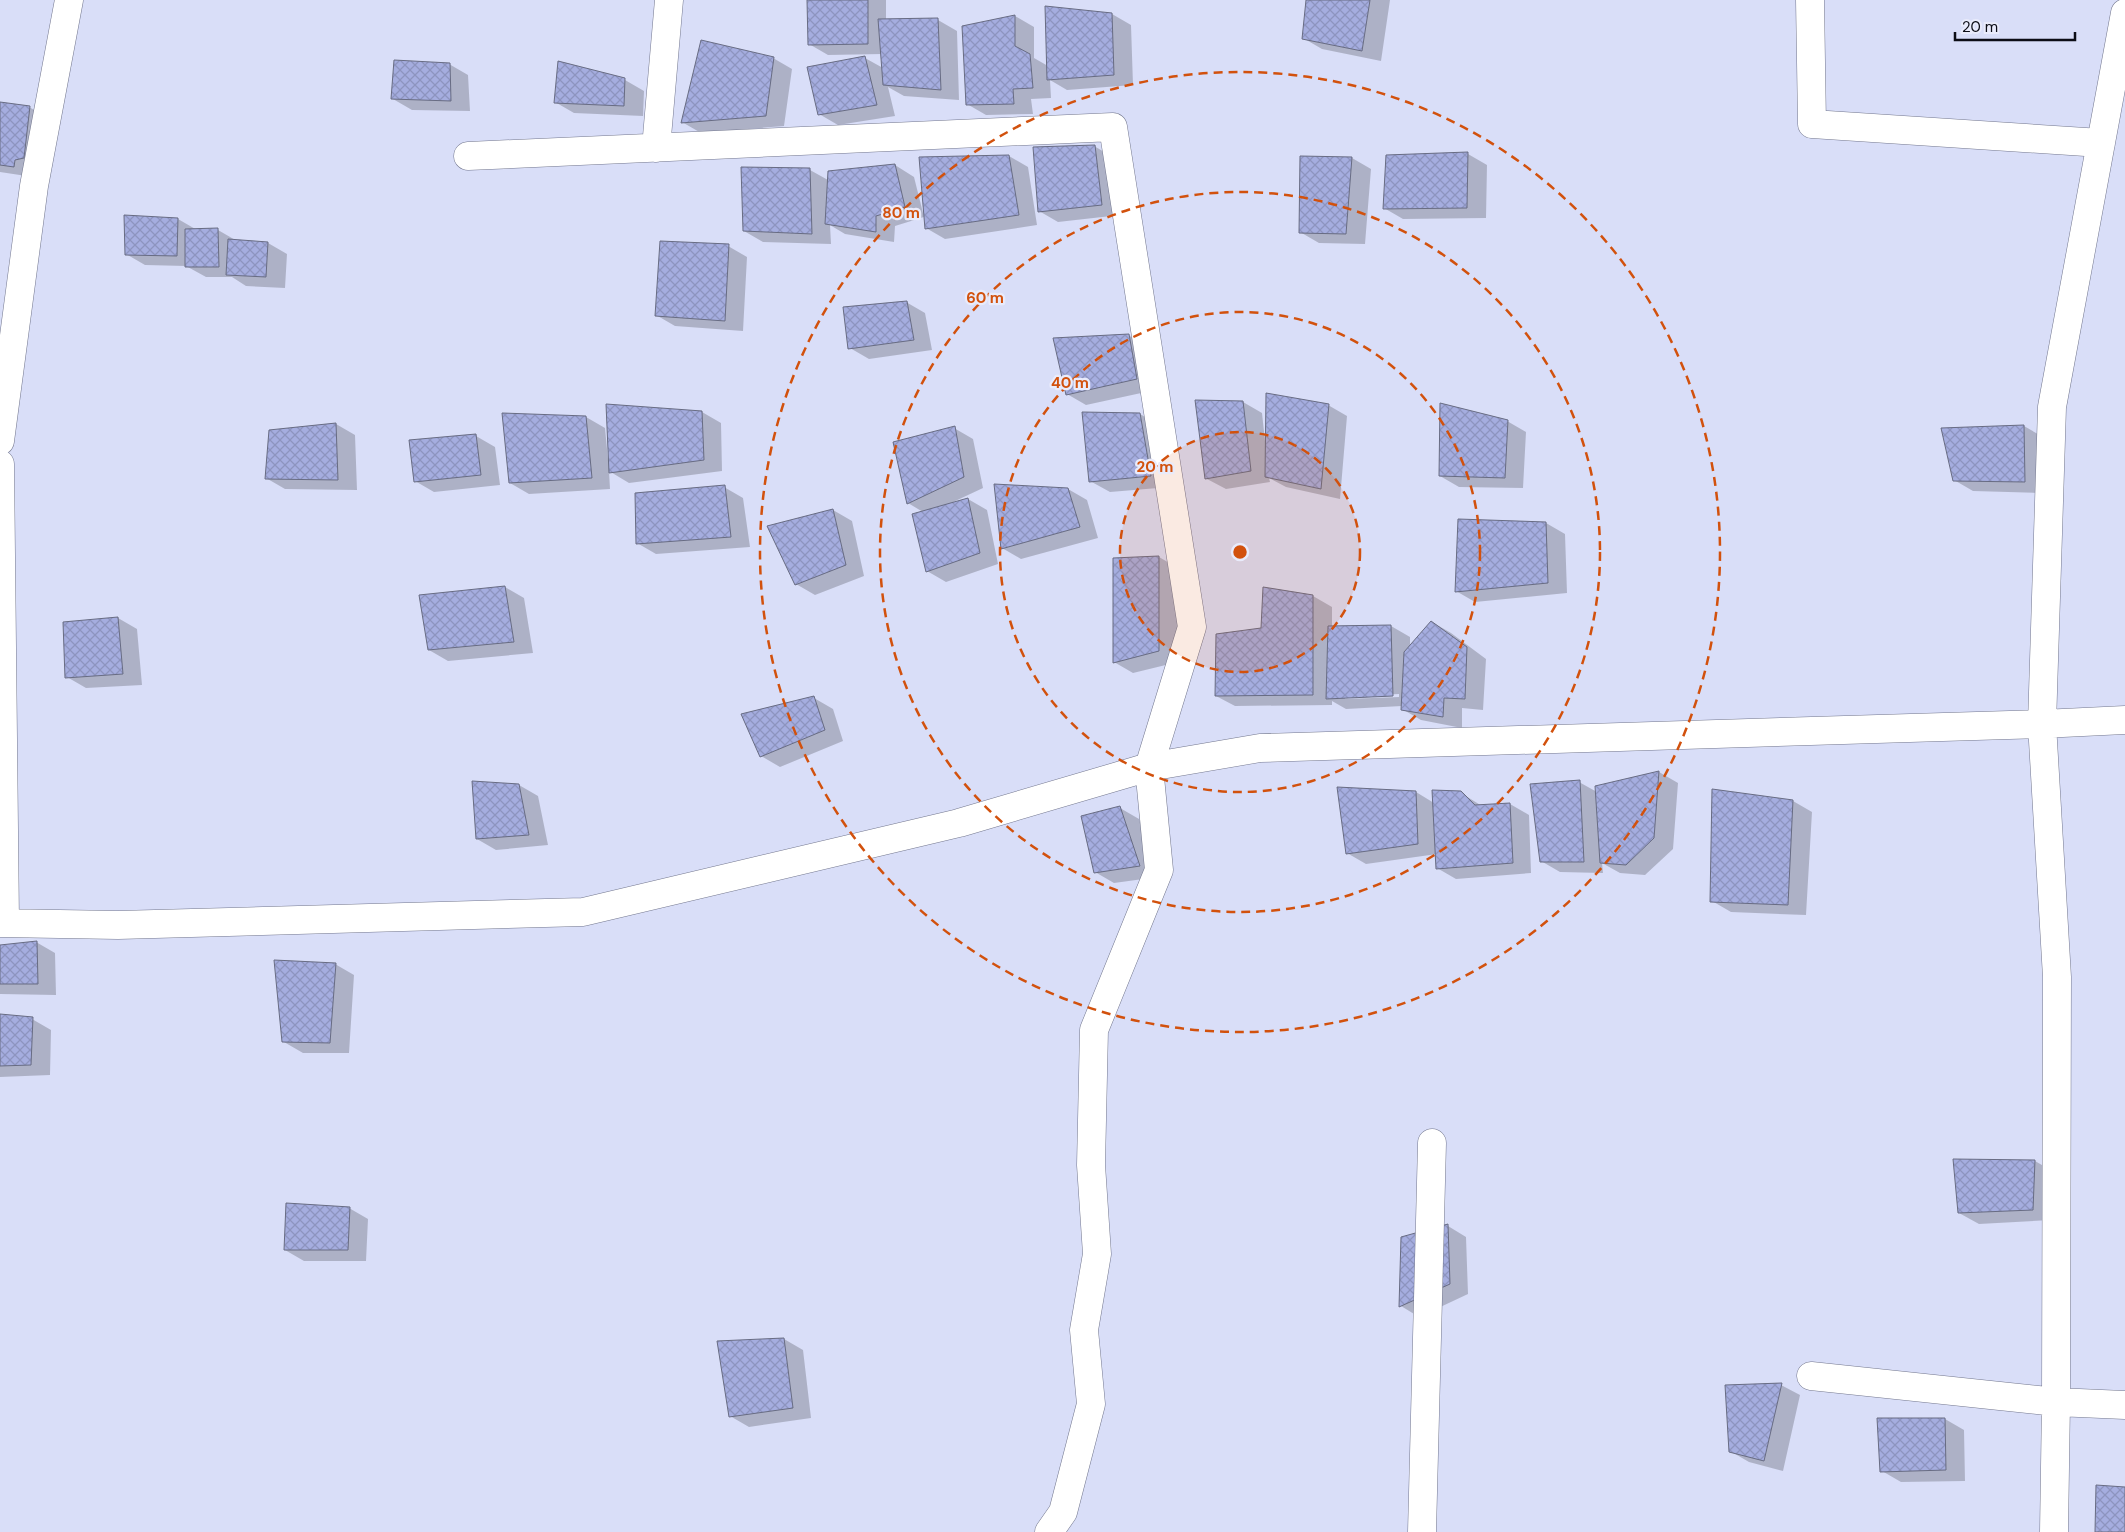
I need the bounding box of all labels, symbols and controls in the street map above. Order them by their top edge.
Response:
scale bar [1955,10,2075,42]
text: 20 m [1962,17,1998,37]
text: 80 m [882,203,920,223]
text: 60 m [966,288,1004,308]
text: 40 m [1051,373,1089,393]
text: 20 m [1137,457,1173,477]
centre of rings [1231,543,1249,561]

